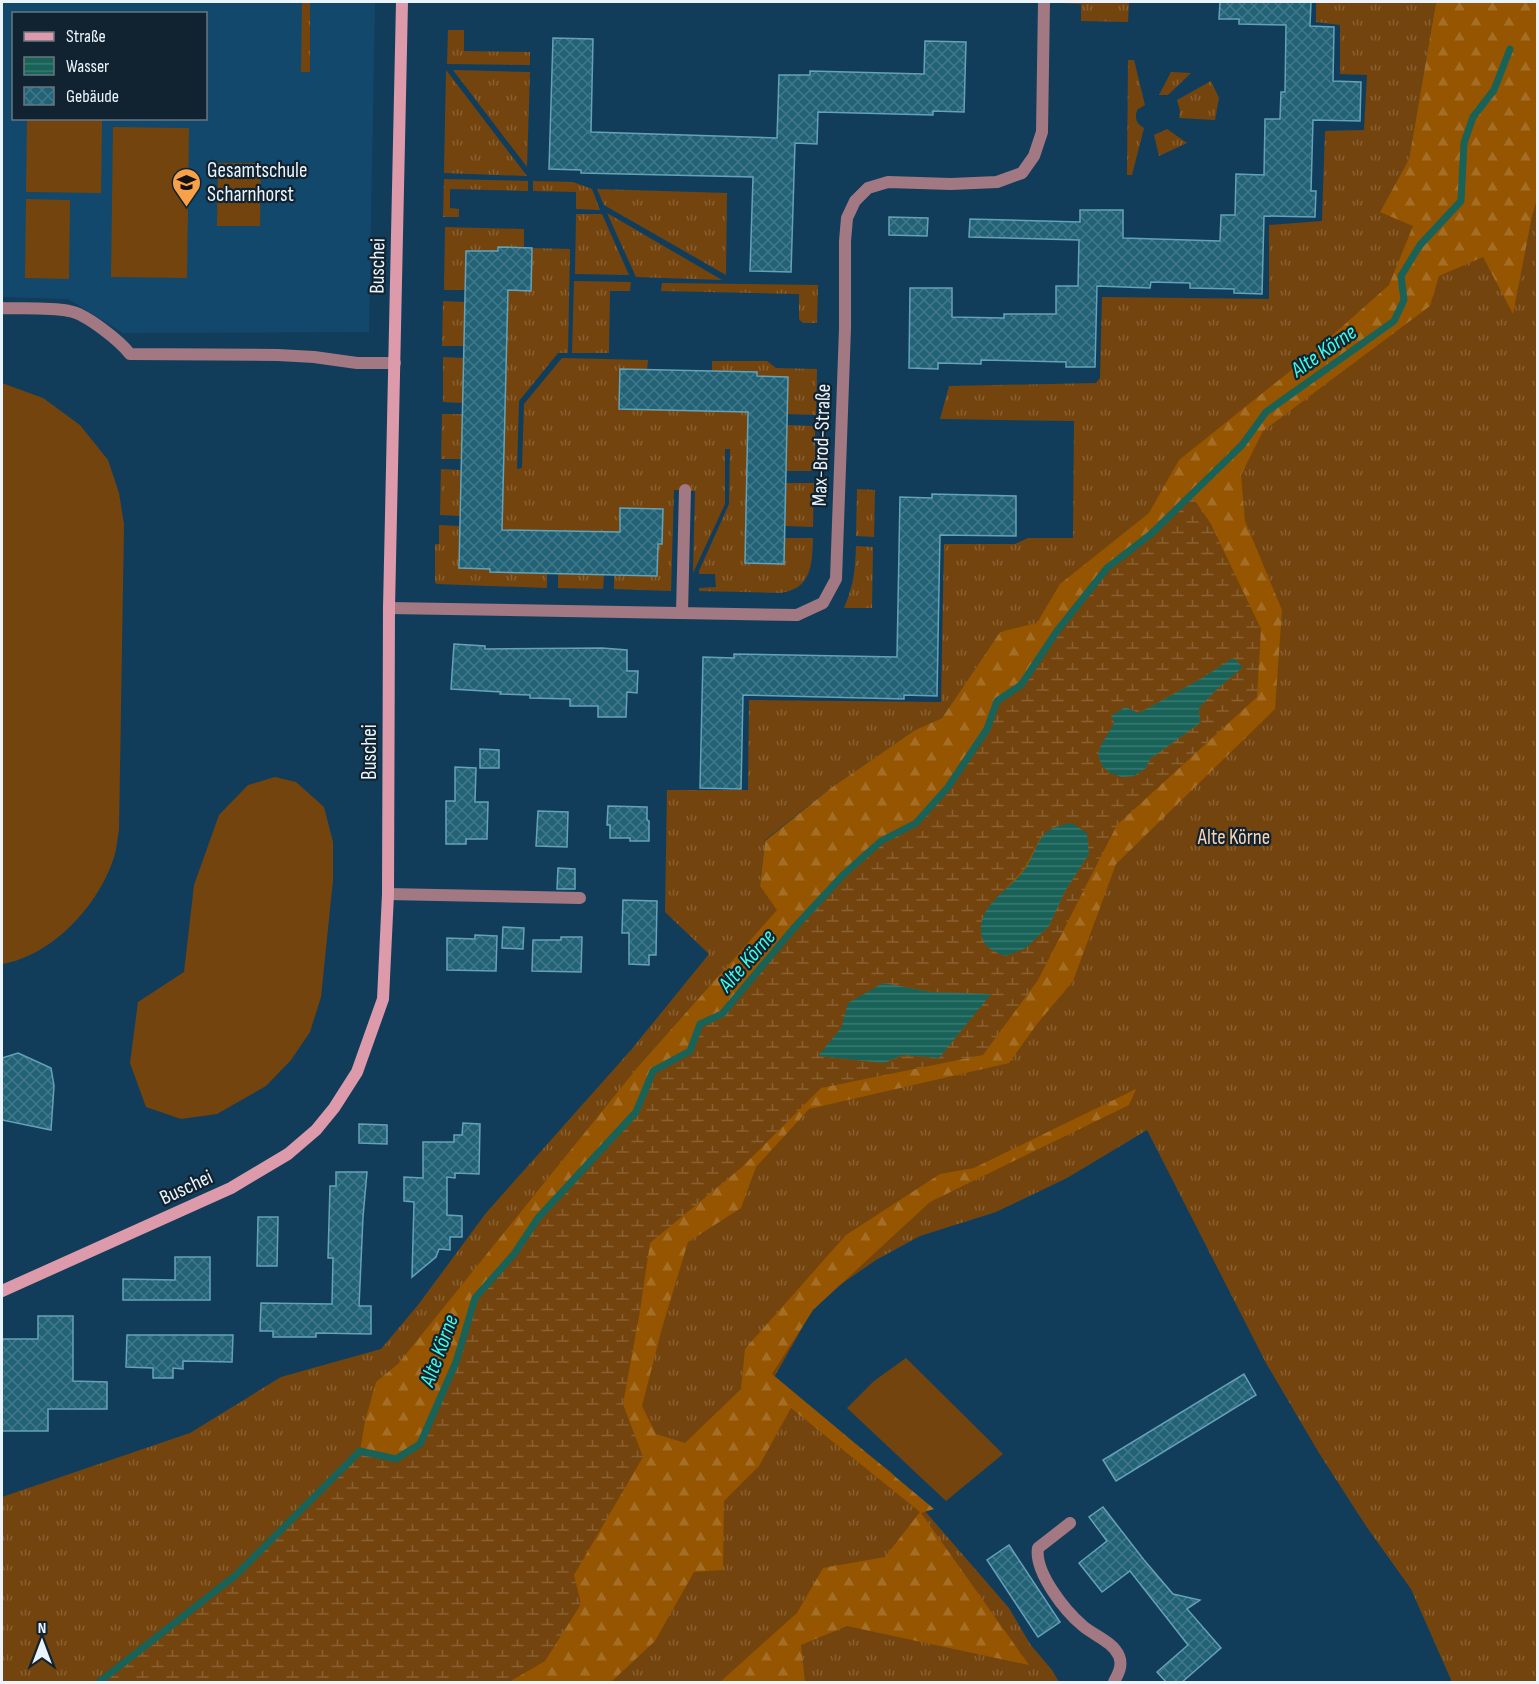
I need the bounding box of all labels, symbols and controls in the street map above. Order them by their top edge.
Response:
legend [12,12,207,120]
text: Straße [66,26,106,47]
text: Wasser [66,56,109,77]
text: Gebäude [66,86,119,107]
place label: Gesamtschule Scharnhorst [207,158,307,207]
school or university icon: Gesamtschule Scharnhorst [170,166,202,208]
street label: Buschei [365,238,390,294]
water label: Alte Körne [1285,319,1362,384]
street label: Max-Brod-Straße [807,383,836,507]
street label: Buschei [357,724,382,780]
park label: Alte Körne [1197,825,1270,850]
water label: Alte Körne [712,924,782,999]
street label: Buschei [156,1164,217,1210]
water label: Alte Körne [414,1311,465,1391]
north arrow [12,1612,72,1672]
text: N [38,1619,46,1638]

